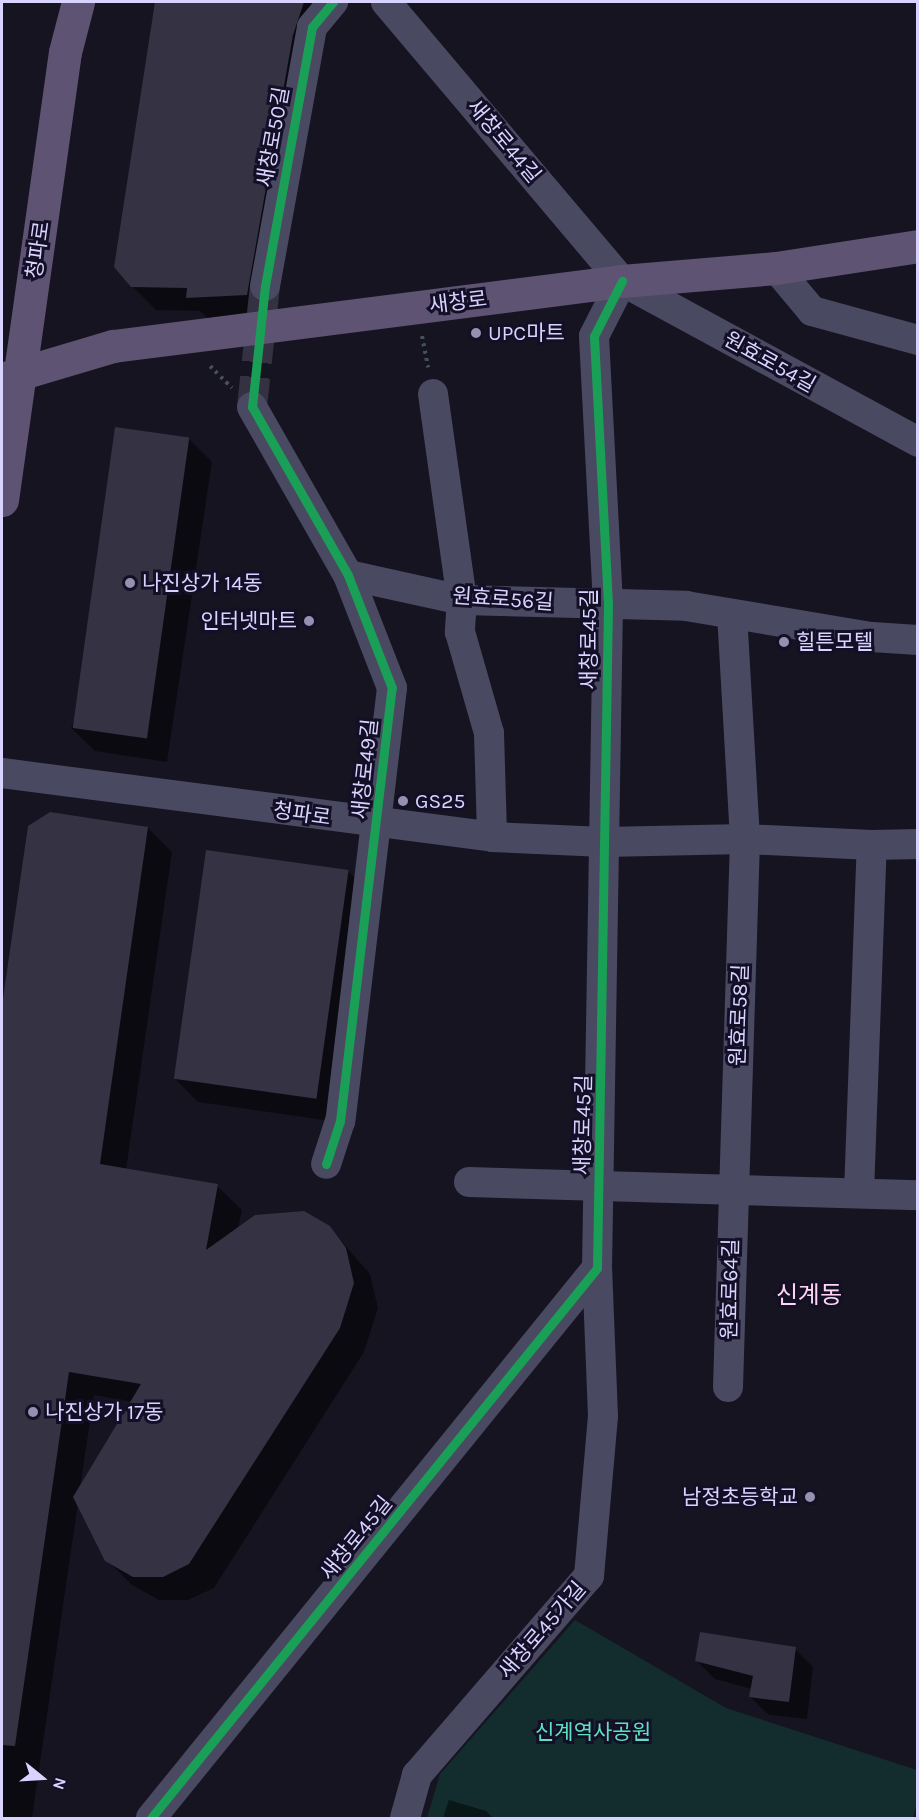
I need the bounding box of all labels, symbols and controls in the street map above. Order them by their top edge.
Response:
street label: 새창로50길 [252,85,294,189]
street label: 새창로44길 [462,94,546,188]
street label: 청파로 [21,220,55,280]
street label: 새창로 [428,286,488,318]
place label: UPC마트 [488,320,565,346]
marker: UPC마트 [469,326,483,340]
street label: 원효로54길 [720,327,820,397]
place label: 나진상가 14동 [142,570,262,596]
marker: 나진상가 14동 [123,576,137,590]
street label: 원효로56길 [452,583,554,615]
street label: 새창로45길 [576,589,602,689]
place label: 인터넷마트 [200,608,297,634]
marker: 인터넷마트 [302,614,316,628]
place label: 힐튼모텔 [796,629,873,655]
marker: 힐튼모텔 [777,635,791,649]
street label: 새창로49길 [347,717,383,821]
place label: GS25 [415,788,465,814]
marker: GS25 [396,794,410,808]
street label: 청파로 [272,797,332,831]
street label: 원효로58길 [725,964,753,1066]
street label: 새창로45길 [570,1074,596,1176]
street label: 원효로64길 [717,1238,743,1340]
district label: 신계동 [776,1282,842,1310]
place label: 나진상가 17동 [45,1399,163,1425]
marker: 나진상가 17동 [26,1405,40,1419]
place label: 남정초등학교 [682,1484,798,1510]
marker: 남정초등학교 [803,1490,817,1504]
street label: 새창로45길 [314,1491,398,1585]
street label: 새창로45가길 [493,1576,591,1684]
park label: 신계역사공원 [535,1719,651,1745]
north arrow [12,1748,72,1808]
text: N [49,1775,70,1792]

